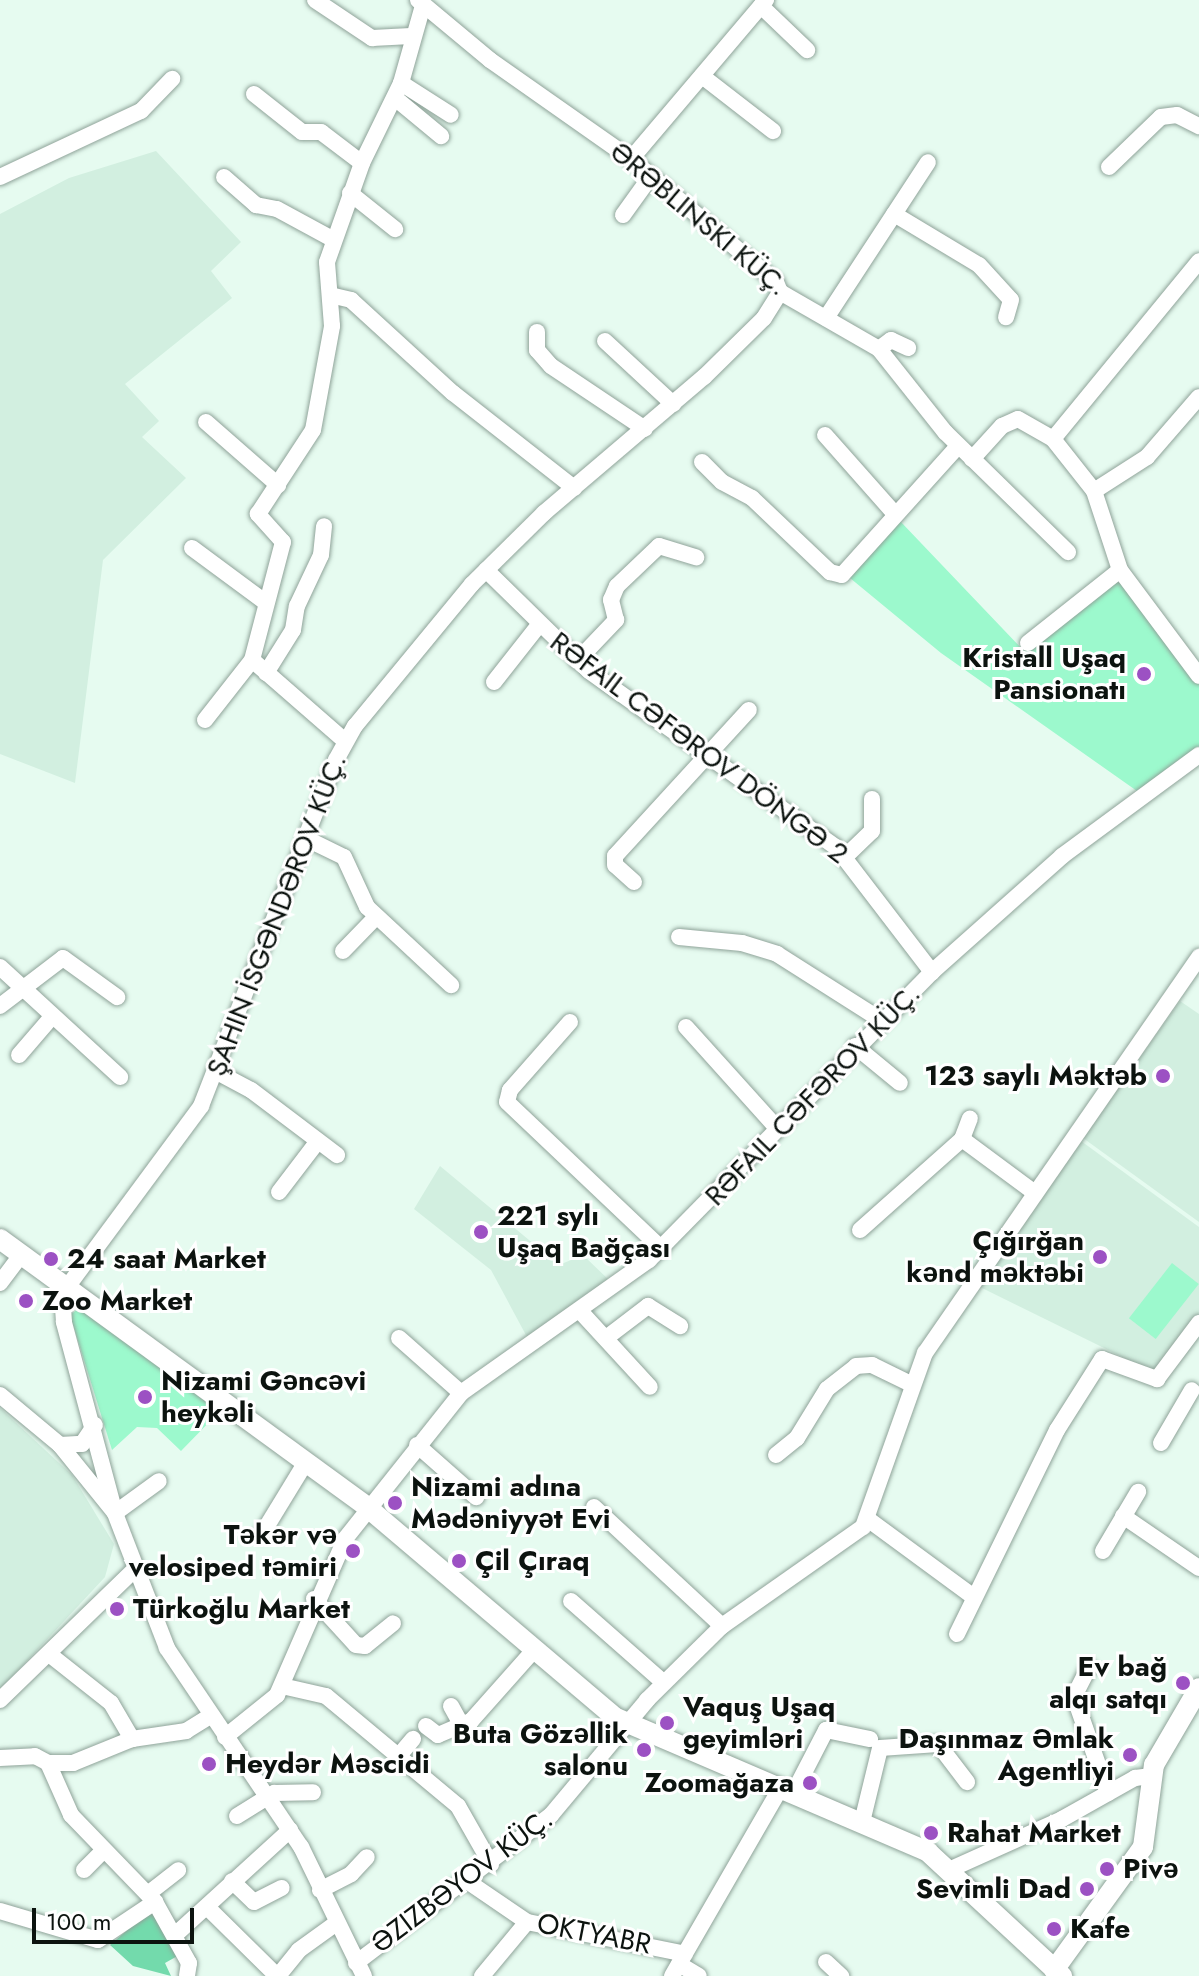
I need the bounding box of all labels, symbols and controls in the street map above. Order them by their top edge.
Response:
street label: ƏRƏBLINSKI KÜÇ. [603,135,795,303]
street label: RƏFAIL CƏFƏROV DÖNGƏ 2 [543,625,855,871]
place label: Kristall Uşaq Pansionatı [962,641,1126,707]
marker: Kristall Uşaq Pansionatı [1133,663,1155,685]
street label: ŞAHIN İSGƏNDƏROV KÜÇ. [200,749,354,1081]
street label: RƏFAIL CƏFƏROV KÜÇ. [698,977,928,1213]
place label: 123 saylı Məktəb [924,1059,1147,1093]
marker: 123 saylı Məktəb [1154,1067,1172,1085]
place label: 221 sylı Uşaq Bağçası [497,1199,670,1265]
marker: 221 sylı Uşaq Bağçası [472,1223,490,1241]
place label: Çığırğan kənd məktəbi [906,1224,1084,1290]
place label: 24 saat Market [67,1242,266,1276]
marker: Çığırğan kənd məktəbi [1091,1248,1109,1266]
marker: 24 saat Market [42,1250,60,1268]
place label: Zoo Market [42,1284,192,1318]
marker: Zoo Market [17,1292,35,1310]
place label: Nizami Gəncəvi heykəli [161,1364,366,1430]
marker: Nizami Gəncəvi heykəli [136,1388,154,1406]
place label: Nizami adına Mədəniyyət Evi [411,1470,610,1536]
marker: Nizami adına Mədəniyyət Evi [386,1494,404,1512]
place label: Təkər və velosiped təmiri [129,1518,337,1584]
marker: Təkər və velosiped təmiri [344,1542,362,1560]
place label: Çil Çıraq [475,1544,590,1578]
marker: Çil Çıraq [450,1552,468,1570]
place label: Türkoğlu Market [133,1592,350,1626]
marker: Türkoğlu Market [108,1600,126,1618]
place label: Ev bağ alqı satqı [1049,1650,1167,1716]
marker: Ev bağ alqı satqı [1174,1674,1192,1692]
place label: Vaquş Uşaq geyimləri [683,1690,835,1756]
marker: Vaquş Uşaq geyimləri [658,1714,676,1732]
place label: Buta Gözəllik salonu [453,1717,628,1783]
place label: Daşınmaz Əmlak Agentliyi [899,1722,1114,1788]
marker: Buta Gözəllik salonu [635,1741,653,1759]
marker: Daşınmaz Əmlak Agentliyi [1121,1746,1139,1764]
place label: Heydər Məscidi [225,1747,430,1781]
marker: Heydər Məscidi [200,1755,218,1773]
place label: Zoomağaza [645,1766,794,1800]
marker: Zoomağaza [801,1774,819,1792]
street label: ƏZIZBƏYOV KÜÇ. [365,1802,559,1960]
place label: Rahat Market [947,1816,1121,1850]
marker: Rahat Market [922,1824,940,1842]
place label: Pivə [1123,1852,1179,1886]
marker: Pivə [1098,1860,1116,1878]
place label: Sevimli Dad [916,1872,1071,1906]
marker: Sevimli Dad [1078,1880,1096,1898]
scale bar [36,1892,198,1942]
text: 100 m [46,1904,112,1939]
street label: OKTYABR [534,1907,654,1961]
place label: Kafe [1070,1912,1130,1946]
marker: Kafe [1045,1920,1063,1938]

